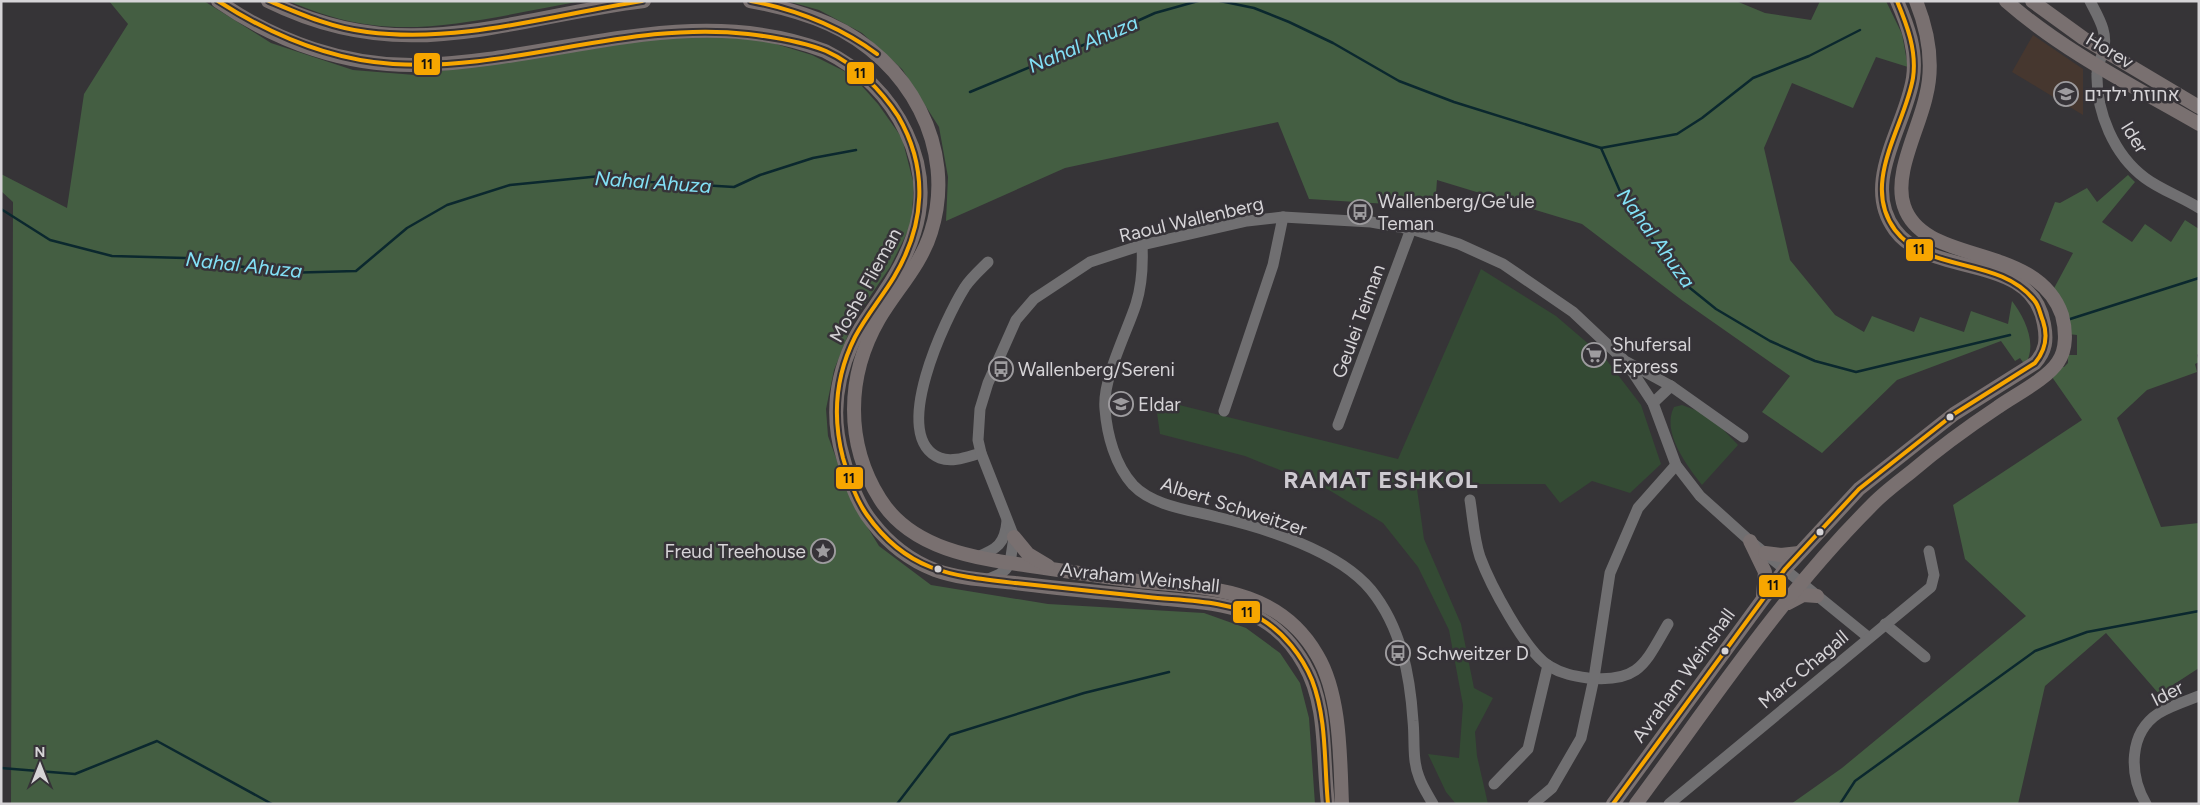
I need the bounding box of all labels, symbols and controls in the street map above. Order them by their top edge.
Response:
water label: Nahal Ahuza [1024,10,1142,78]
street label: Horev [2082,27,2138,74]
line badge: 11 [413,52,441,76]
text: 11 [421,56,433,73]
line badge: 11 [846,61,875,85]
text: 11 [854,65,866,82]
school or university icon: אחוזת ילדים [2053,81,2079,107]
place label: אחוזת ילדים [2084,83,2180,106]
street label: Ider [2116,117,2153,158]
water label: Nahal Ahuza [594,166,712,198]
water label: Nahal Ahuza [1612,184,1700,293]
place label: Wallenberg/Ge'ule Teman [1378,190,1535,235]
street label: Raoul Wallenberg [1117,192,1266,247]
bus stop icon: Wallenberg/Ge'ule Teman [1347,199,1373,225]
street label: Moshe Flieman [825,224,906,347]
line badge: 11 [1905,238,1934,262]
text: 11 [1913,241,1925,258]
water label: Nahal Ahuza [185,247,304,283]
street label: Geulei Teiman [1327,261,1390,381]
place label: Shufersal Express [1612,333,1691,378]
supermarket icon: Shufersal Express [1581,342,1607,368]
bus stop icon: Wallenberg/Sereni [988,356,1014,382]
place label: Wallenberg/Sereni [1018,358,1175,381]
school or university icon: Eldar [1108,391,1134,417]
place label: Eldar [1138,393,1181,416]
unlabelled marker [1945,412,1955,422]
district label: RAMAT ESHKOL [1283,465,1479,494]
line badge: 11 [835,466,864,490]
text: 11 [843,470,855,487]
street label: Albert Schweitzer [1158,472,1310,541]
unlabelled marker [1815,527,1825,537]
place icon: Freud Treehouse [810,538,836,564]
place label: Freud Treehouse [664,540,806,563]
street label: Avraham Weinshall [1059,558,1221,597]
unlabelled marker [933,564,943,574]
line badge: 11 [1758,574,1787,598]
text: 11 [1767,577,1779,594]
line badge: 11 [1232,600,1261,624]
text: 11 [1241,604,1253,621]
street label: Avraham Weinshall [1627,604,1740,747]
street label: Marc Chagall [1754,625,1853,714]
bus stop icon: Schweitzer D [1385,640,1411,666]
place label: Schweitzer D [1416,642,1529,665]
unlabelled marker [1720,646,1730,656]
street label: Ider [2147,675,2188,711]
north arrow [15,740,65,790]
text: N [35,744,45,761]

